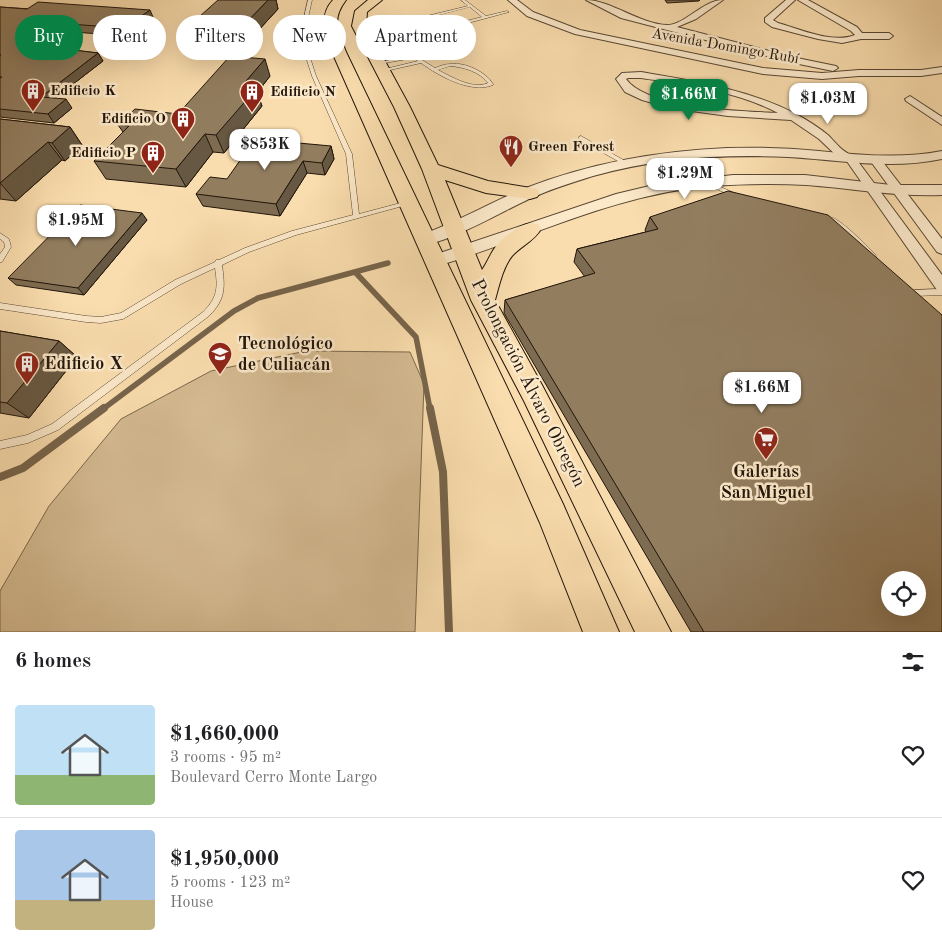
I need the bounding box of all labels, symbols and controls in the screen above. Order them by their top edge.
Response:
chip: Buy [15,15,83,60]
chip: Rent [93,15,166,60]
chip: Filters [176,15,263,60]
chip: New [273,15,346,60]
chip: Apartment [356,15,476,60]
street label: Avenida Domingo Rubí [650,27,801,68]
building icon: Edificio K [20,78,46,112]
pin: $1.66M [648,78,730,121]
building icon: Edificio N [239,79,265,113]
pin: $1.03M [787,82,869,125]
place label: Edificio K [50,84,117,99]
place label: Edificio N [270,85,337,100]
text: $1.66M [661,87,717,103]
text: $1.03M [800,91,856,107]
building icon: Edificio O [170,106,196,140]
place label: Edificio O [101,112,166,127]
pin: $853K [230,128,300,171]
restaurant icon: Green Forest [498,134,524,168]
text: $853K [240,137,290,153]
building icon: Edificio P [140,140,166,174]
place label: Green Forest [528,140,615,155]
place label: Edificio P [71,146,136,161]
pin: $1.29M [644,158,726,200]
text: $1.29M [657,166,713,182]
pin: $1.95M [35,204,117,247]
text: $1.95M [48,213,104,229]
street label: Prolongación Álvaro Obregón [468,274,592,490]
place label: Tecnológico de Culiacán [238,335,333,374]
school or university icon: Tecnológico de Culiacán [207,341,233,375]
building icon: Edificio X [14,351,40,385]
place label: Edificio X [44,355,123,373]
pin: $1.66M [721,372,803,414]
text: $1.66M [734,380,790,396]
supermarket icon: Galerías San Miguel [753,426,779,460]
place label: Galerías San Miguel [721,463,812,502]
map controls [881,571,926,616]
button: locate [881,571,926,616]
icon: filters [899,648,927,676]
text: 6 homes [15,651,91,672]
text: $1,660,000 [170,724,279,745]
icon: home [55,725,115,785]
icon: heart [899,741,927,769]
text: 3 rooms · 95 m² [170,750,281,766]
text: Boulevard Cerro Monte Largo [170,770,377,786]
text: $1,950,000 [170,849,279,870]
icon: home [55,850,115,910]
icon: heart [899,866,927,894]
text: 5 rooms · 123 m² [170,875,290,891]
text: House [170,895,213,911]

